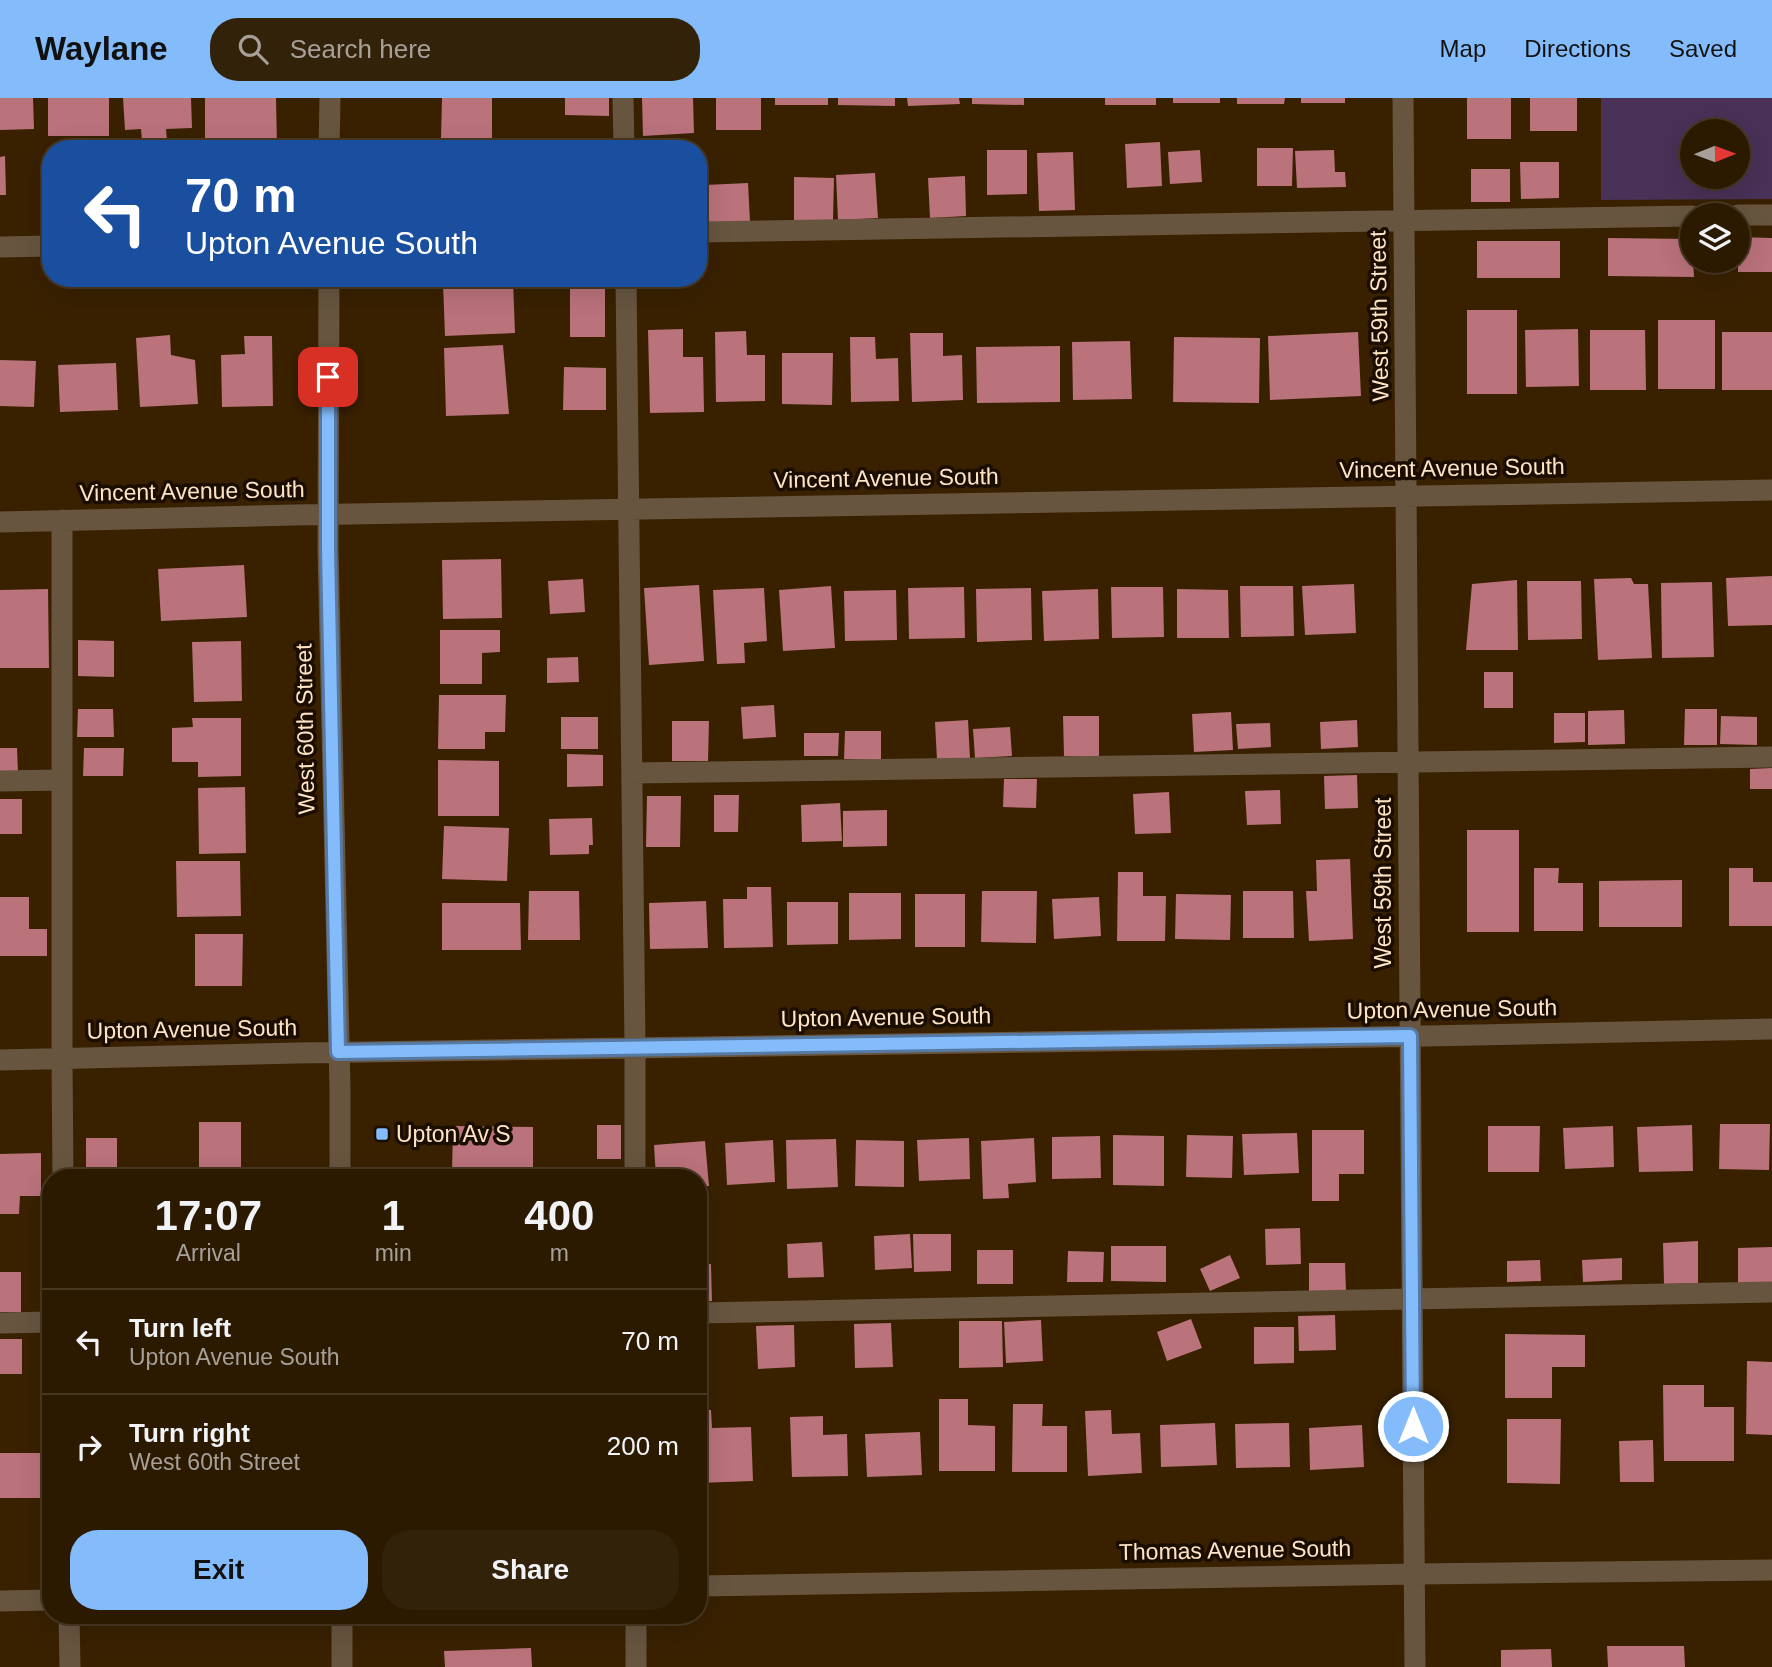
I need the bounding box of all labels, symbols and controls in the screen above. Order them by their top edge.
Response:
search box [210,18,700,81]
text: Waylane [35,30,168,67]
icon: search [234,30,272,68]
text: Search here [290,34,431,64]
text: Map [1440,35,1486,62]
text: Directions [1524,35,1631,62]
text: Saved [1669,35,1737,62]
north arrow [1680,119,1750,189]
map controls [1680,119,1750,273]
icon: left [70,168,161,259]
text: 70 m [185,168,297,222]
button: layers [1680,203,1750,273]
text: Upton Avenue South [185,225,478,261]
street label: West 59th Street [1365,230,1393,402]
pin [298,347,358,407]
icon: arrive [309,358,347,396]
street label: Vincent Avenue South [1339,453,1565,483]
street label: Vincent Avenue South [773,463,999,493]
street label: Vincent Avenue South [79,476,305,506]
street label: West 60th Street [291,643,319,815]
street label: West 59th Street [1370,797,1396,968]
street label: Upton Avenue South [1346,994,1558,1024]
street label: Upton Avenue South [780,1002,992,1032]
street label: Upton Avenue South [86,1014,298,1044]
place label: Upton Av S [396,1121,511,1147]
marker: Upton Av S [374,1126,390,1142]
text: 17:07 [155,1192,262,1239]
text: 1 [381,1192,405,1239]
text: 400 [524,1192,594,1239]
text: Arrival [176,1240,241,1266]
text: min [375,1240,412,1266]
text: m [550,1240,569,1266]
text: Turn left [129,1313,231,1343]
icon: left [70,1323,108,1361]
text: 70 m [621,1326,679,1356]
text: Upton Avenue South [129,1344,340,1370]
position arrow [1376,1389,1450,1463]
text: Turn right [129,1418,250,1448]
icon: right [70,1428,108,1466]
text: 200 m [607,1431,679,1461]
text: West 60th Street [129,1449,300,1475]
button: Exit [70,1530,368,1610]
button: Share [382,1530,679,1610]
street label: Thomas Avenue South [1119,1535,1351,1565]

